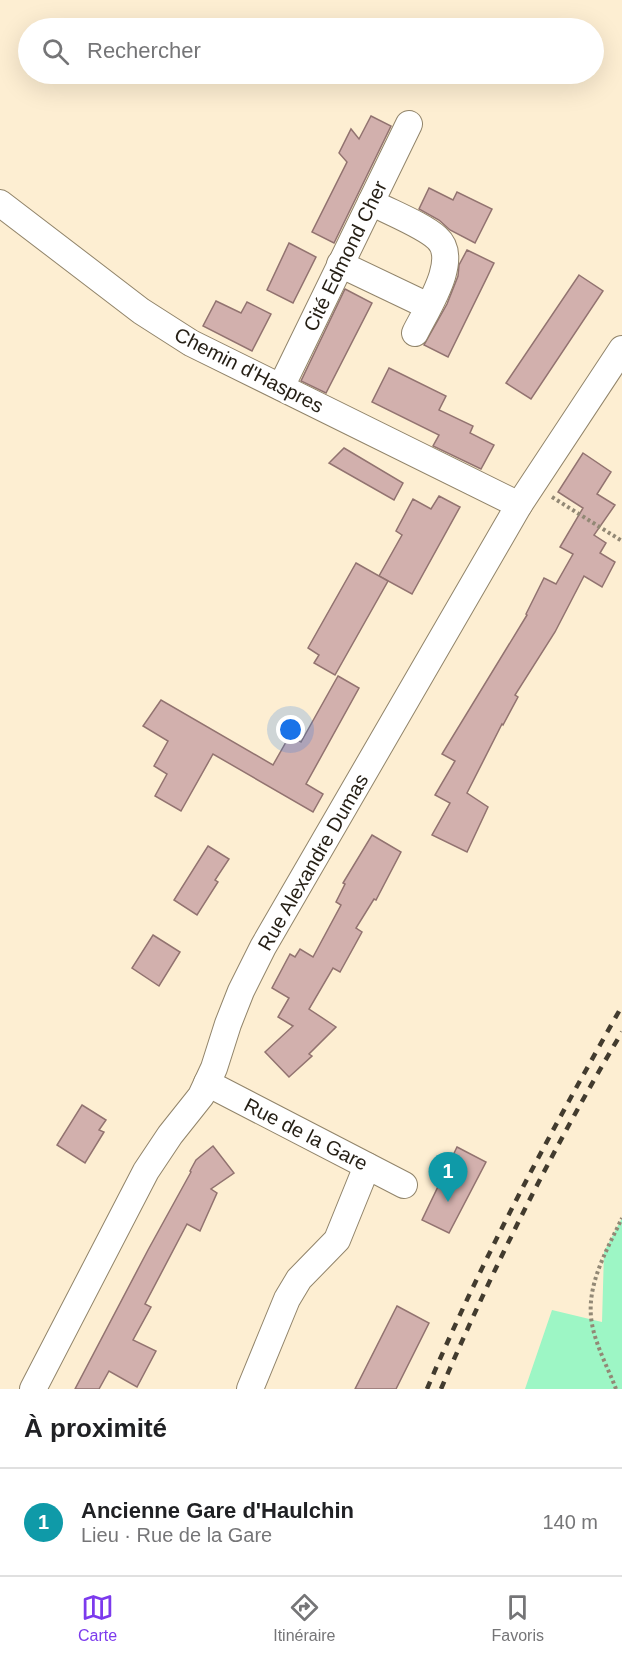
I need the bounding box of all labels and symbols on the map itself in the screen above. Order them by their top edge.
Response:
street label: Cité Edmond Cher [299,177,391,335]
street label: Chemin d'Haspres [171,323,327,417]
your location [276,715,305,744]
street label: Rue Alexandre Dumas [253,770,373,954]
street label: Rue de la Gare [241,1093,371,1175]
pin: 1 [428,1152,468,1202]

